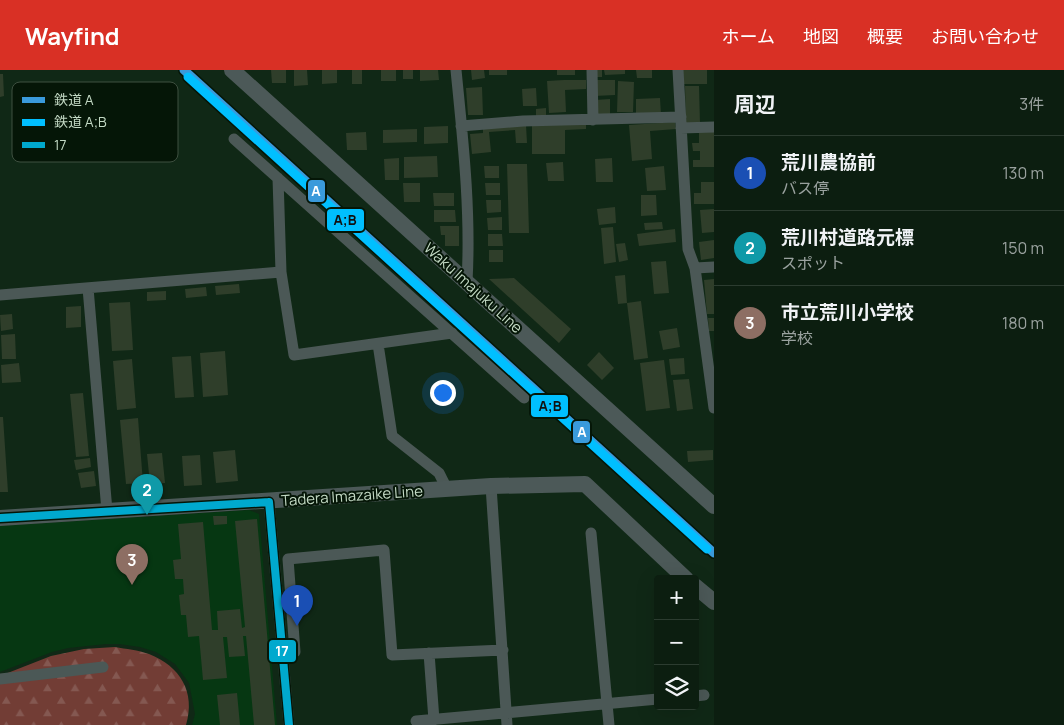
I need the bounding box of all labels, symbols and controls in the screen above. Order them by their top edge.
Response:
text: Wayfind [25,19,120,52]
text: ホーム [722,24,775,48]
text: 地図 [803,24,839,48]
text: 概要 [867,24,903,48]
text: お問い合わせ [931,24,1039,48]
legend [12,82,178,162]
text: 鉄道 A [54,90,94,109]
text: 周辺 [734,90,776,118]
text: 3件 [1019,93,1044,115]
text: 鉄道 A;B [54,112,107,131]
text: 17 [54,135,67,154]
text: 荒川農協前 [781,149,876,175]
text: 1 [746,162,754,184]
text: 130 m [1002,162,1044,184]
text: バス停 [781,177,829,199]
line badge: A [307,179,326,203]
text: A [311,181,321,200]
line badge: A;B [326,208,365,232]
text: A;B [333,210,357,229]
text: 荒川村道路元標 [781,224,914,250]
text: 2 [745,237,755,259]
text: 150 m [1002,237,1044,259]
street label: Waku Imajuku Line [419,238,527,338]
text: スポット [781,252,845,274]
text: 市立荒川小学校 [781,299,914,325]
text: 3 [745,312,755,334]
text: 180 m [1002,312,1044,334]
text: 学校 [781,327,813,349]
your location [430,380,456,406]
line badge: A;B [530,394,569,418]
text: A;B [538,396,562,415]
line badge: A [572,420,591,444]
text: A [577,422,587,441]
pin: 2 [131,474,163,515]
street label: Tadera Imazaike Line [280,480,424,511]
pin: 3 [116,544,148,585]
map controls [654,575,699,710]
button: + [654,575,699,620]
pin: 1 [281,585,313,626]
button: − [654,620,699,665]
line badge: 17 [268,639,297,663]
text: 17 [275,641,289,660]
button: layers [654,665,699,710]

